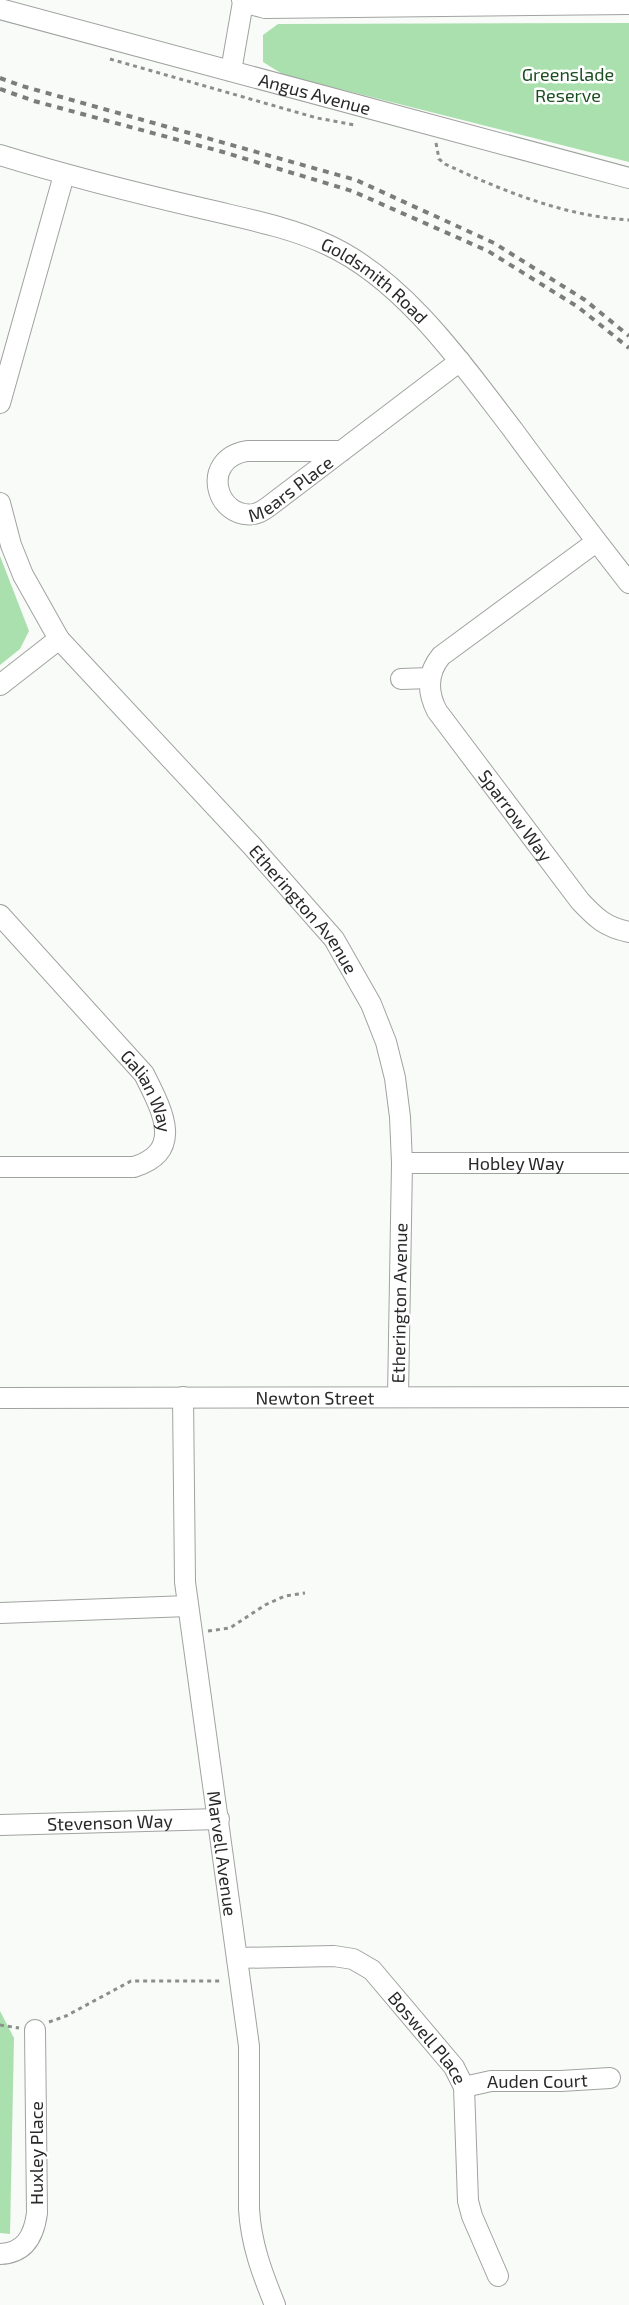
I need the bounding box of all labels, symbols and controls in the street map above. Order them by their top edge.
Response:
park label: Greenslade Reserve [522,63,614,106]
street label: Angus Avenue [256,68,373,119]
street label: Goldsmith Road [318,232,433,328]
street label: Mears Place [245,451,337,526]
street label: Sparrow Way [474,765,558,866]
street label: Etherington Avenue [245,840,362,978]
street label: Galian Way [116,1045,176,1134]
street label: Hobley Way [468,1152,565,1174]
street label: Etherington Avenue [387,1222,411,1384]
street label: Newton Street [256,1386,375,1409]
street label: Marvell Avenue [203,1789,242,1917]
street label: Stevenson Way [47,1809,174,1835]
street label: Boswell Place [384,1987,472,2088]
street label: Auden Court [487,2068,589,2092]
street label: Huxley Place [25,2101,47,2205]

